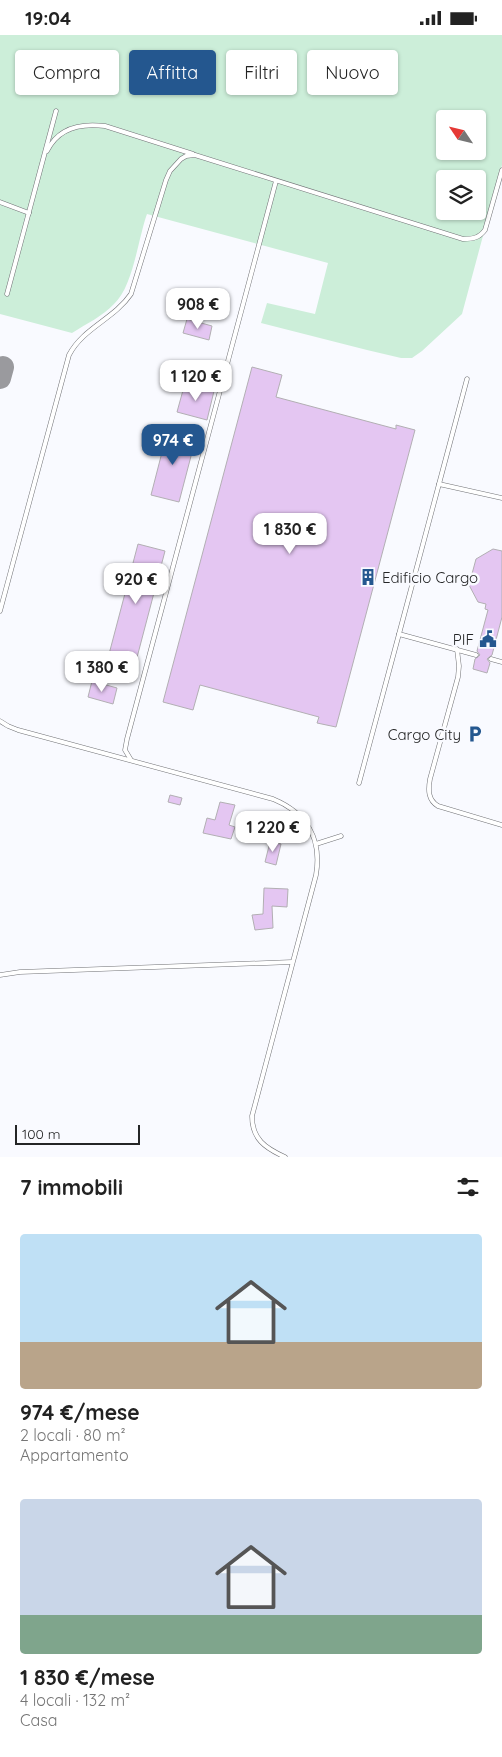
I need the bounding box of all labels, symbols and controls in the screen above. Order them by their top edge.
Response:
text: 19:04 [25,6,71,30]
chip: Compra [15,50,119,95]
chip: Affitta [129,50,216,95]
chip: Filtri [226,50,297,95]
chip: Nuovo [307,50,398,95]
north arrow [436,110,486,160]
map controls [436,110,486,220]
button: layers [436,170,486,220]
pin: 908 € [163,287,233,330]
text: 908 € [177,294,219,314]
pin: 1 120 € [150,359,242,402]
text: 1 120 € [171,366,221,386]
pin: 974 € [138,423,208,466]
text: 974 € [153,430,193,450]
pin: 1 830 € [244,513,336,555]
text: 1 830 € [264,519,316,539]
pin: 920 € [101,563,171,605]
building icon: Edificio Cargo [358,567,378,587]
place label: Edificio Cargo [382,568,478,587]
text: 920 € [115,569,157,589]
public building icon: PIF [478,629,498,649]
place label: PIF [453,630,474,649]
pin: 1 380 € [56,651,148,693]
text: 1 380 € [76,657,128,677]
parking icon: Cargo City [465,724,485,744]
place label: Cargo City [388,725,461,744]
pin: 1 220 € [227,811,319,853]
text: 1 220 € [246,817,300,837]
scale bar [15,1122,140,1145]
text: 100 m [22,1125,60,1143]
icon: filters [454,1173,482,1201]
text: 7 immobili [20,1174,123,1200]
icon: home [206,1267,296,1357]
text: 974 €/mese [20,1399,140,1425]
text: 2 locali · 80 m² [20,1425,126,1445]
text: Appartamento [20,1445,129,1465]
icon: home [206,1532,296,1622]
text: 1 830 €/mese [20,1664,155,1690]
text: 4 locali · 132 m² [20,1690,130,1710]
text: Casa [20,1710,57,1730]

